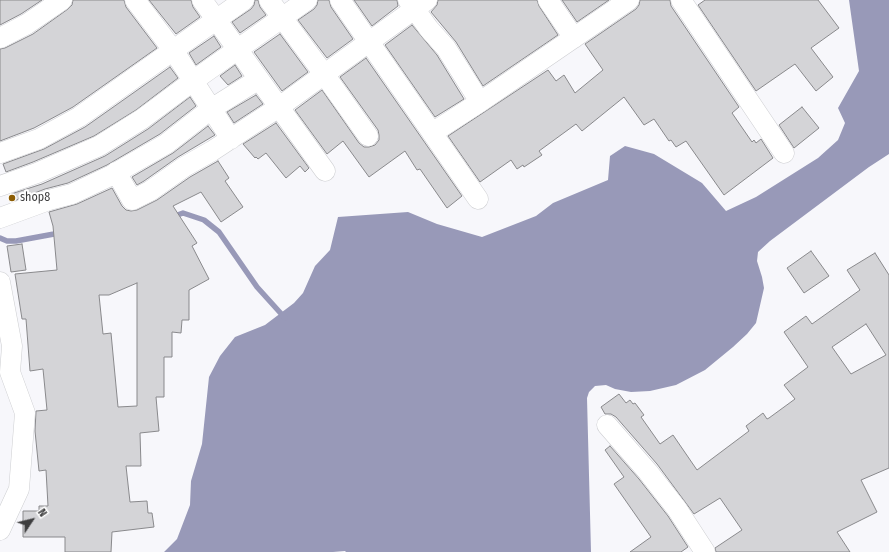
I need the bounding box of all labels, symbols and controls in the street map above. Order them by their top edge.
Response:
place label: shop8 [20,191,50,205]
marker: shop8 [7,193,17,203]
north arrow [12,500,52,540]
text: N [35,506,49,519]

